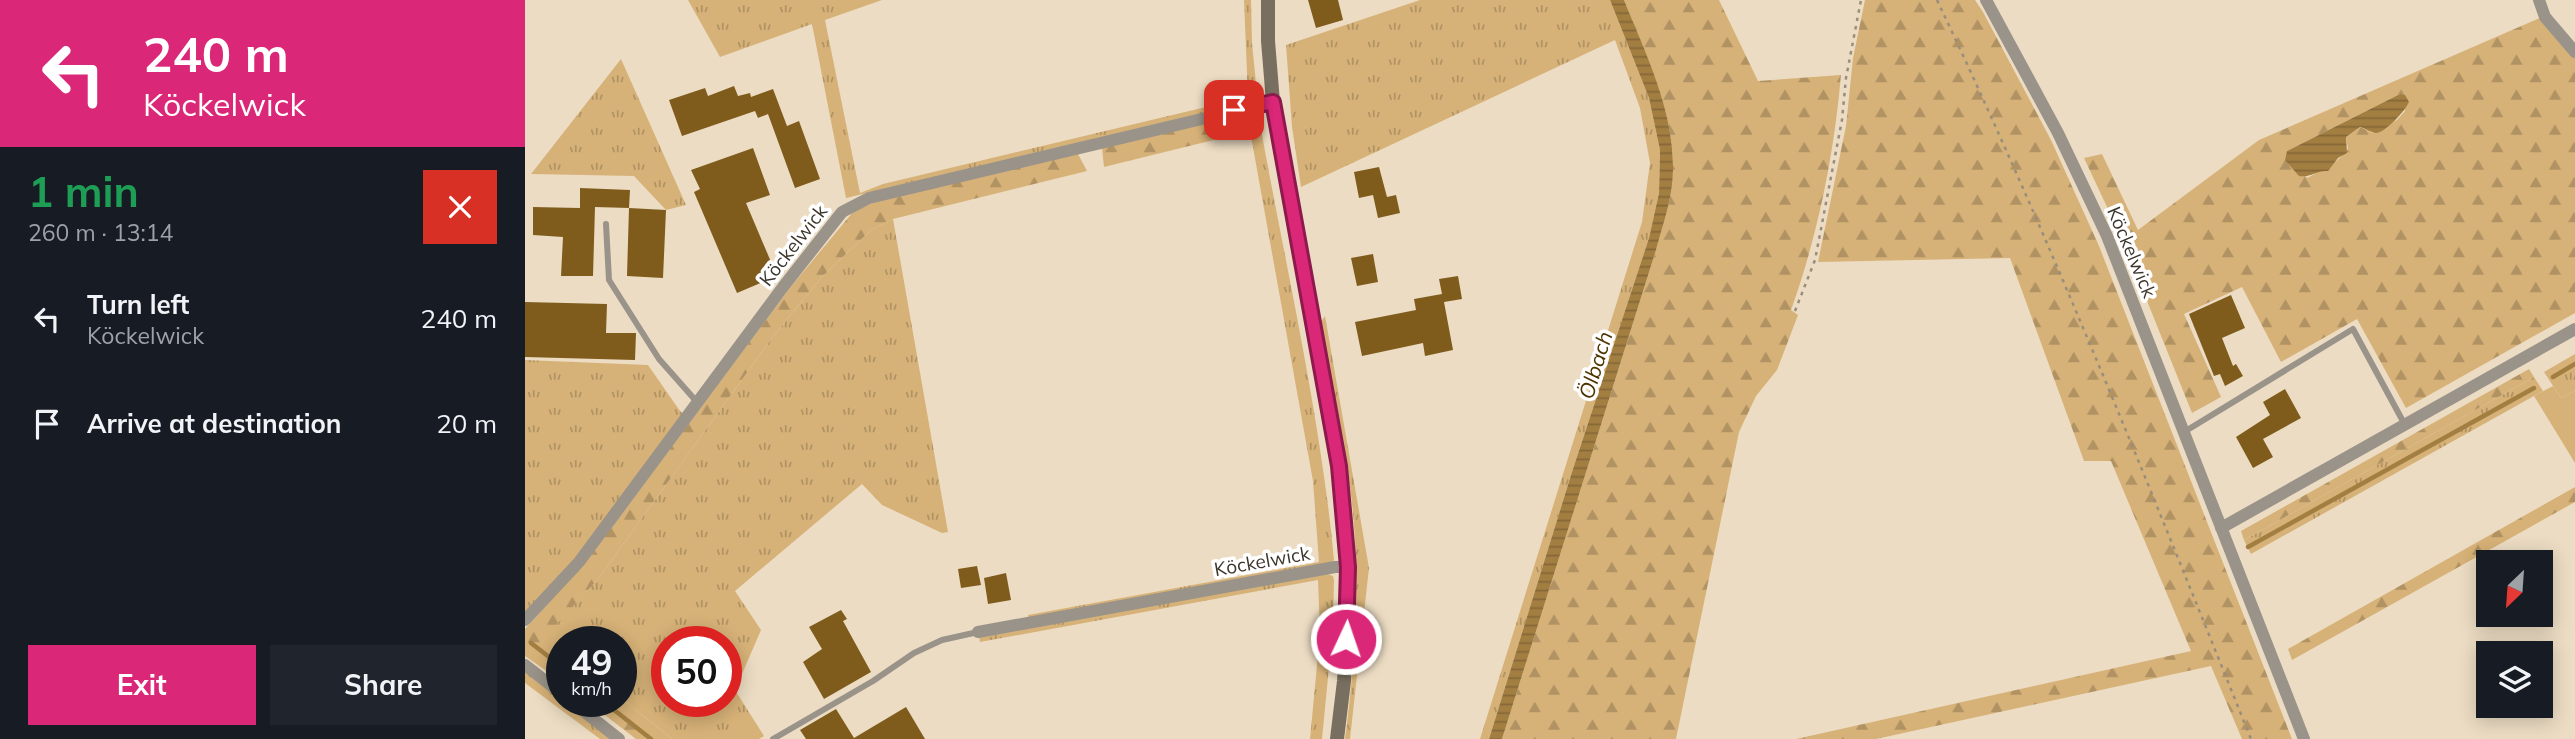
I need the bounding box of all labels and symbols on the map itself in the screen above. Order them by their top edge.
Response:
pin [1204,80,1264,140]
street label: Köckelwick [754,199,832,290]
street label: Köckelwick [2102,203,2162,301]
water label: Ölbach [1572,328,1618,402]
street label: Köckelwick [1212,541,1312,581]
north arrow [2476,550,2553,626]
position arrow [1309,602,1383,676]
speed limit sign: 50 [651,626,742,717]

